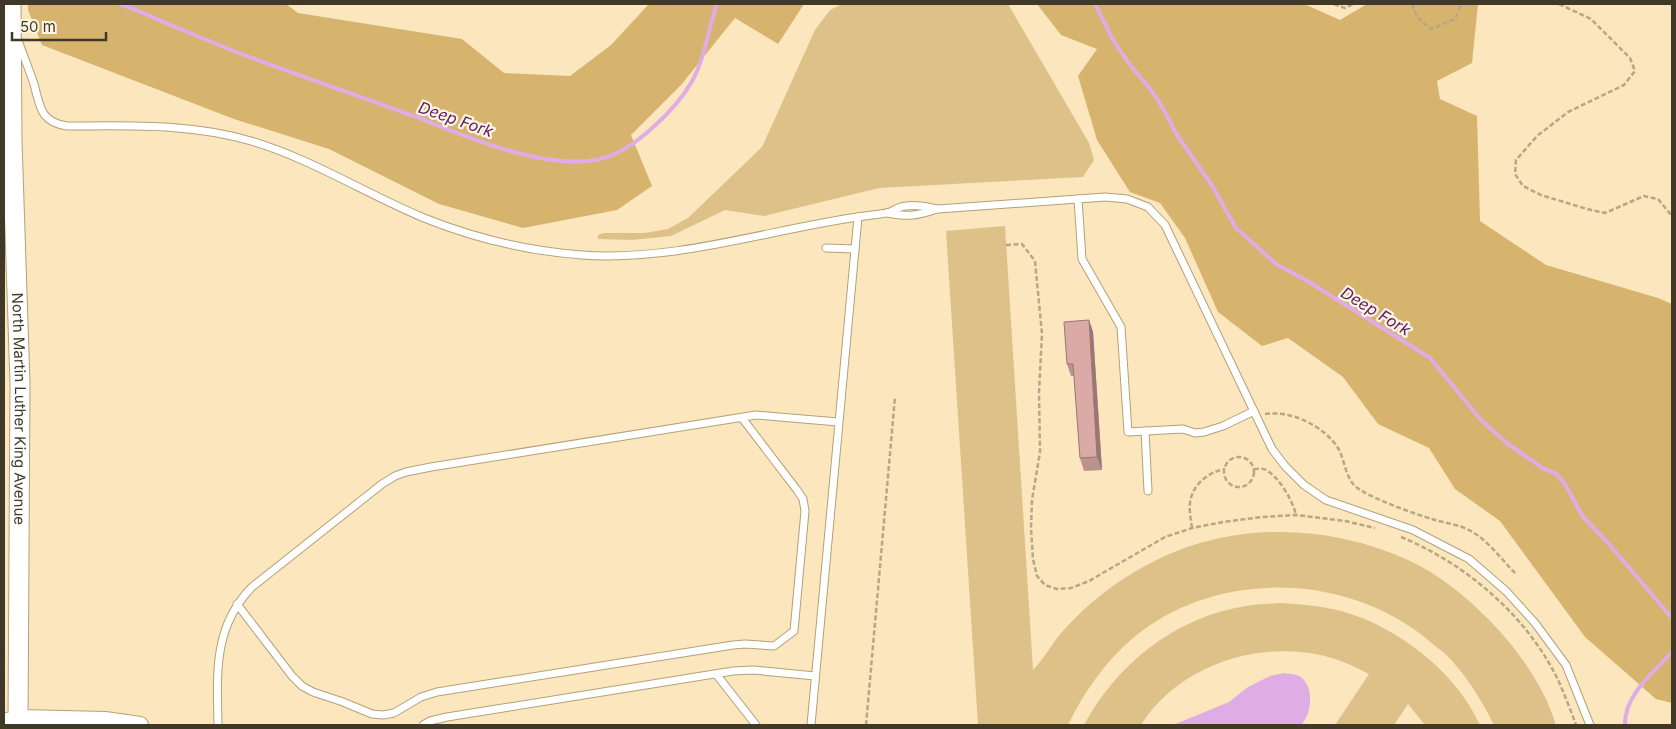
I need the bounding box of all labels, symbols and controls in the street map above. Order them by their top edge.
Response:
scale bar [12,10,106,42]
text: 50 m [20,17,56,36]
water label: Deep Fork [416,97,496,141]
water label: Deep Fork [1338,282,1415,340]
street label: North Martin Luther King Avenue [8,292,30,525]

